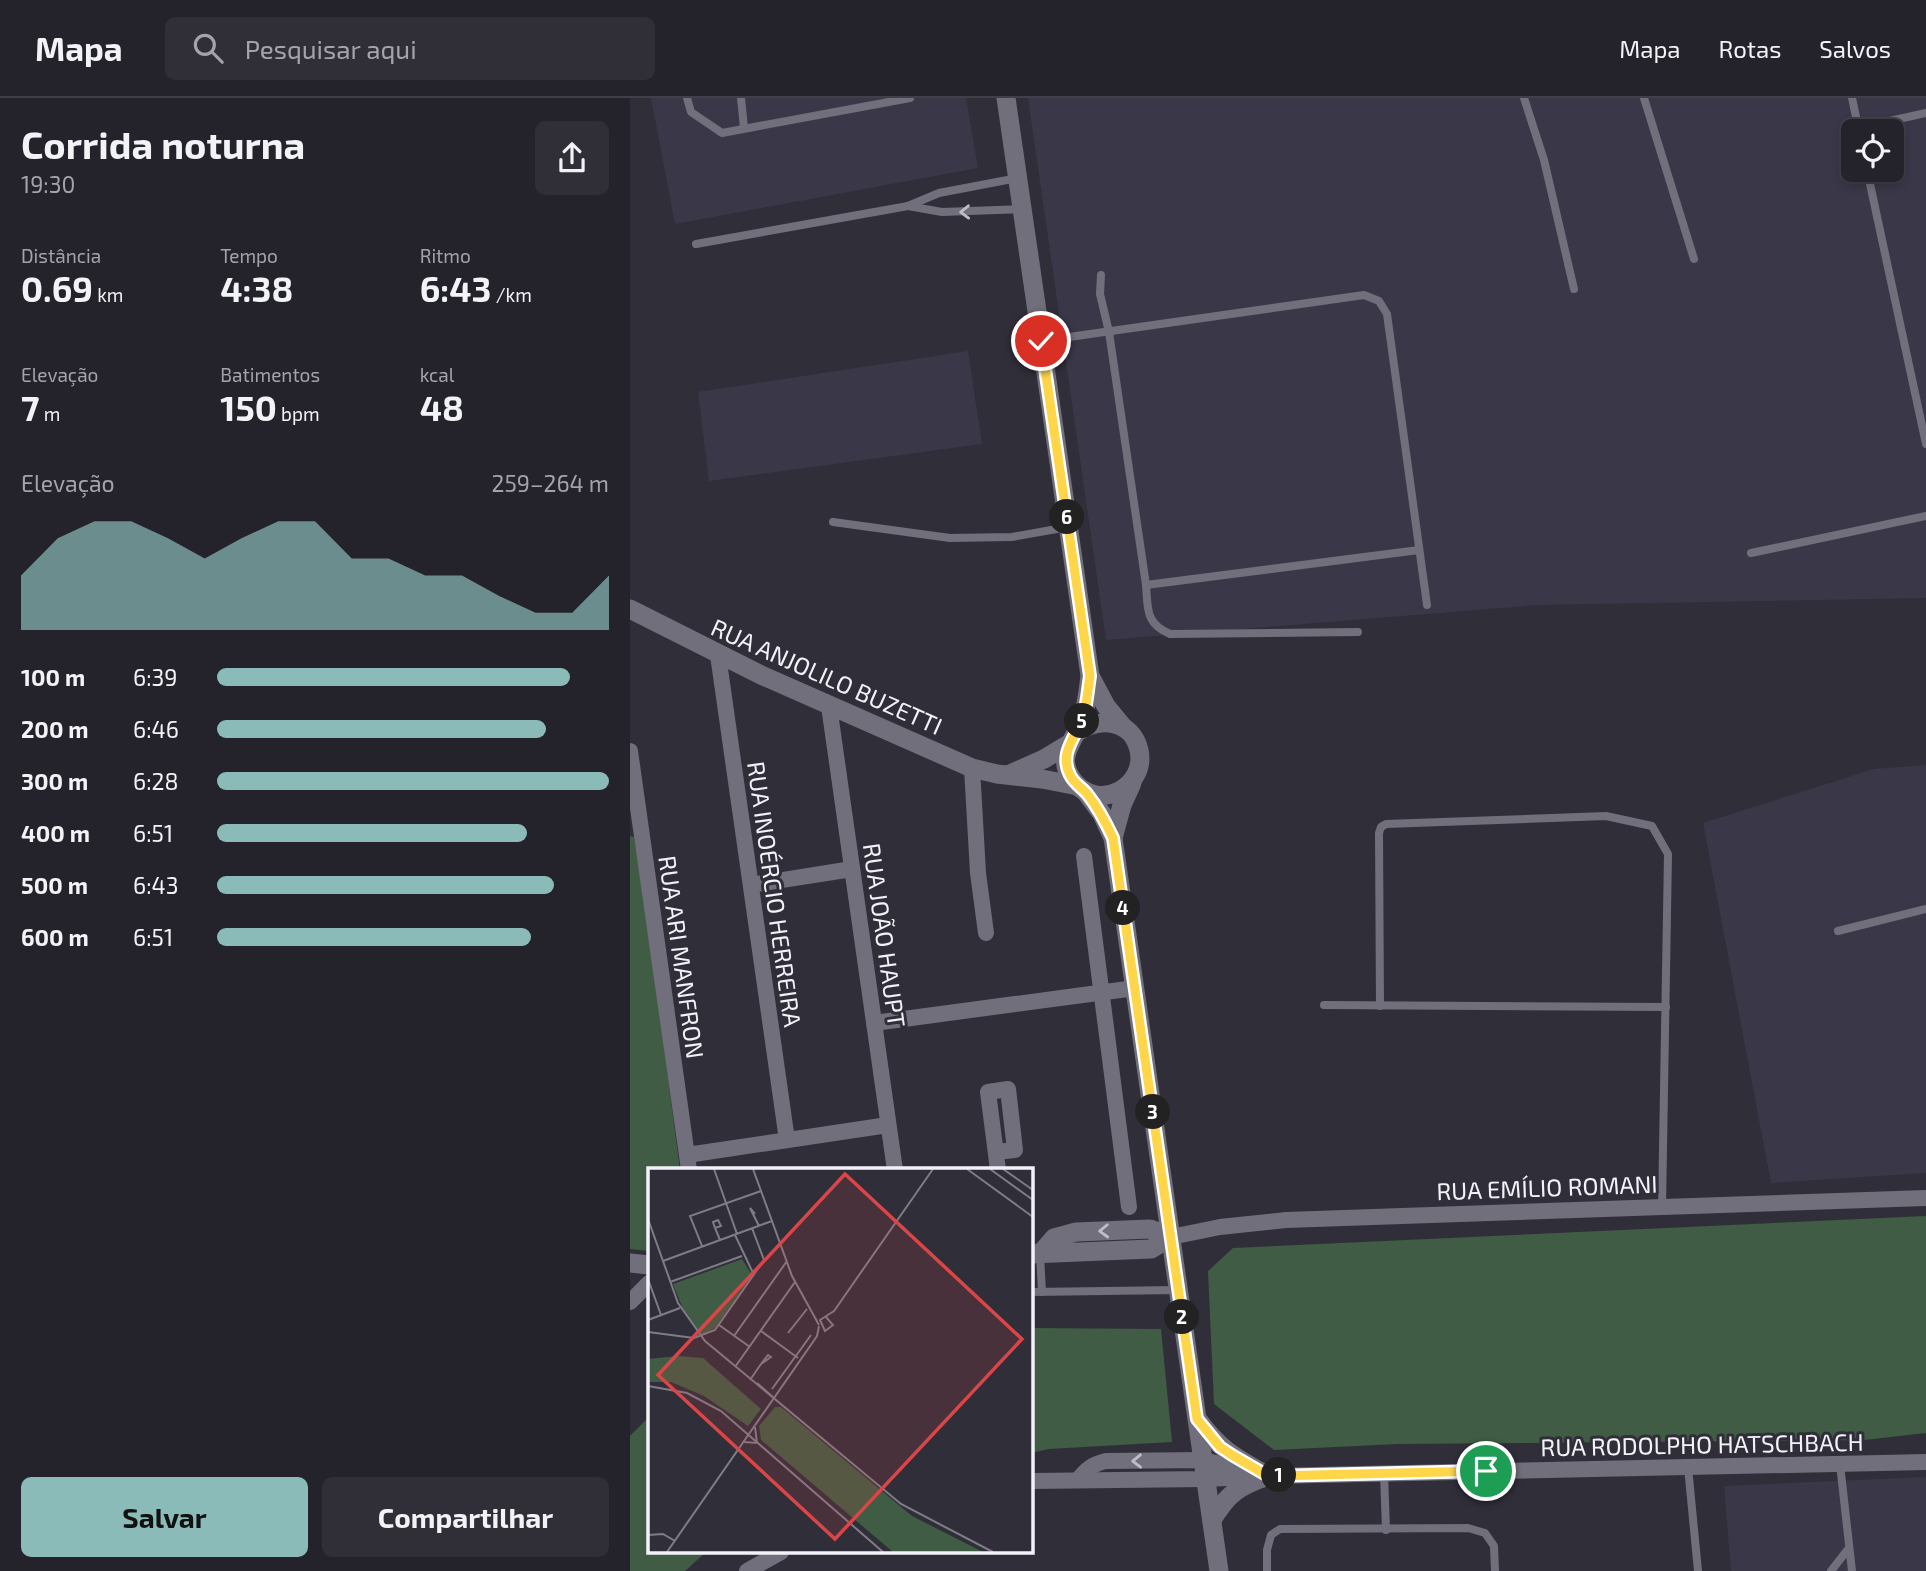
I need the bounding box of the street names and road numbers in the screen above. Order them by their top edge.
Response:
street label: RUA ANJOLILO BUZETTI [707,612,947,740]
street label: RUA INOÉRCIO HERREIRA [742,759,808,1029]
street label: RUA JOÃO HAUPT [858,841,912,1029]
street label: RUA ARI MANFRON [653,854,711,1060]
street label: RUA EMÍLIO ROMANI [1436,1169,1658,1205]
street label: RUA RODOLPHO HATSCHBACH [1540,1427,1864,1461]

